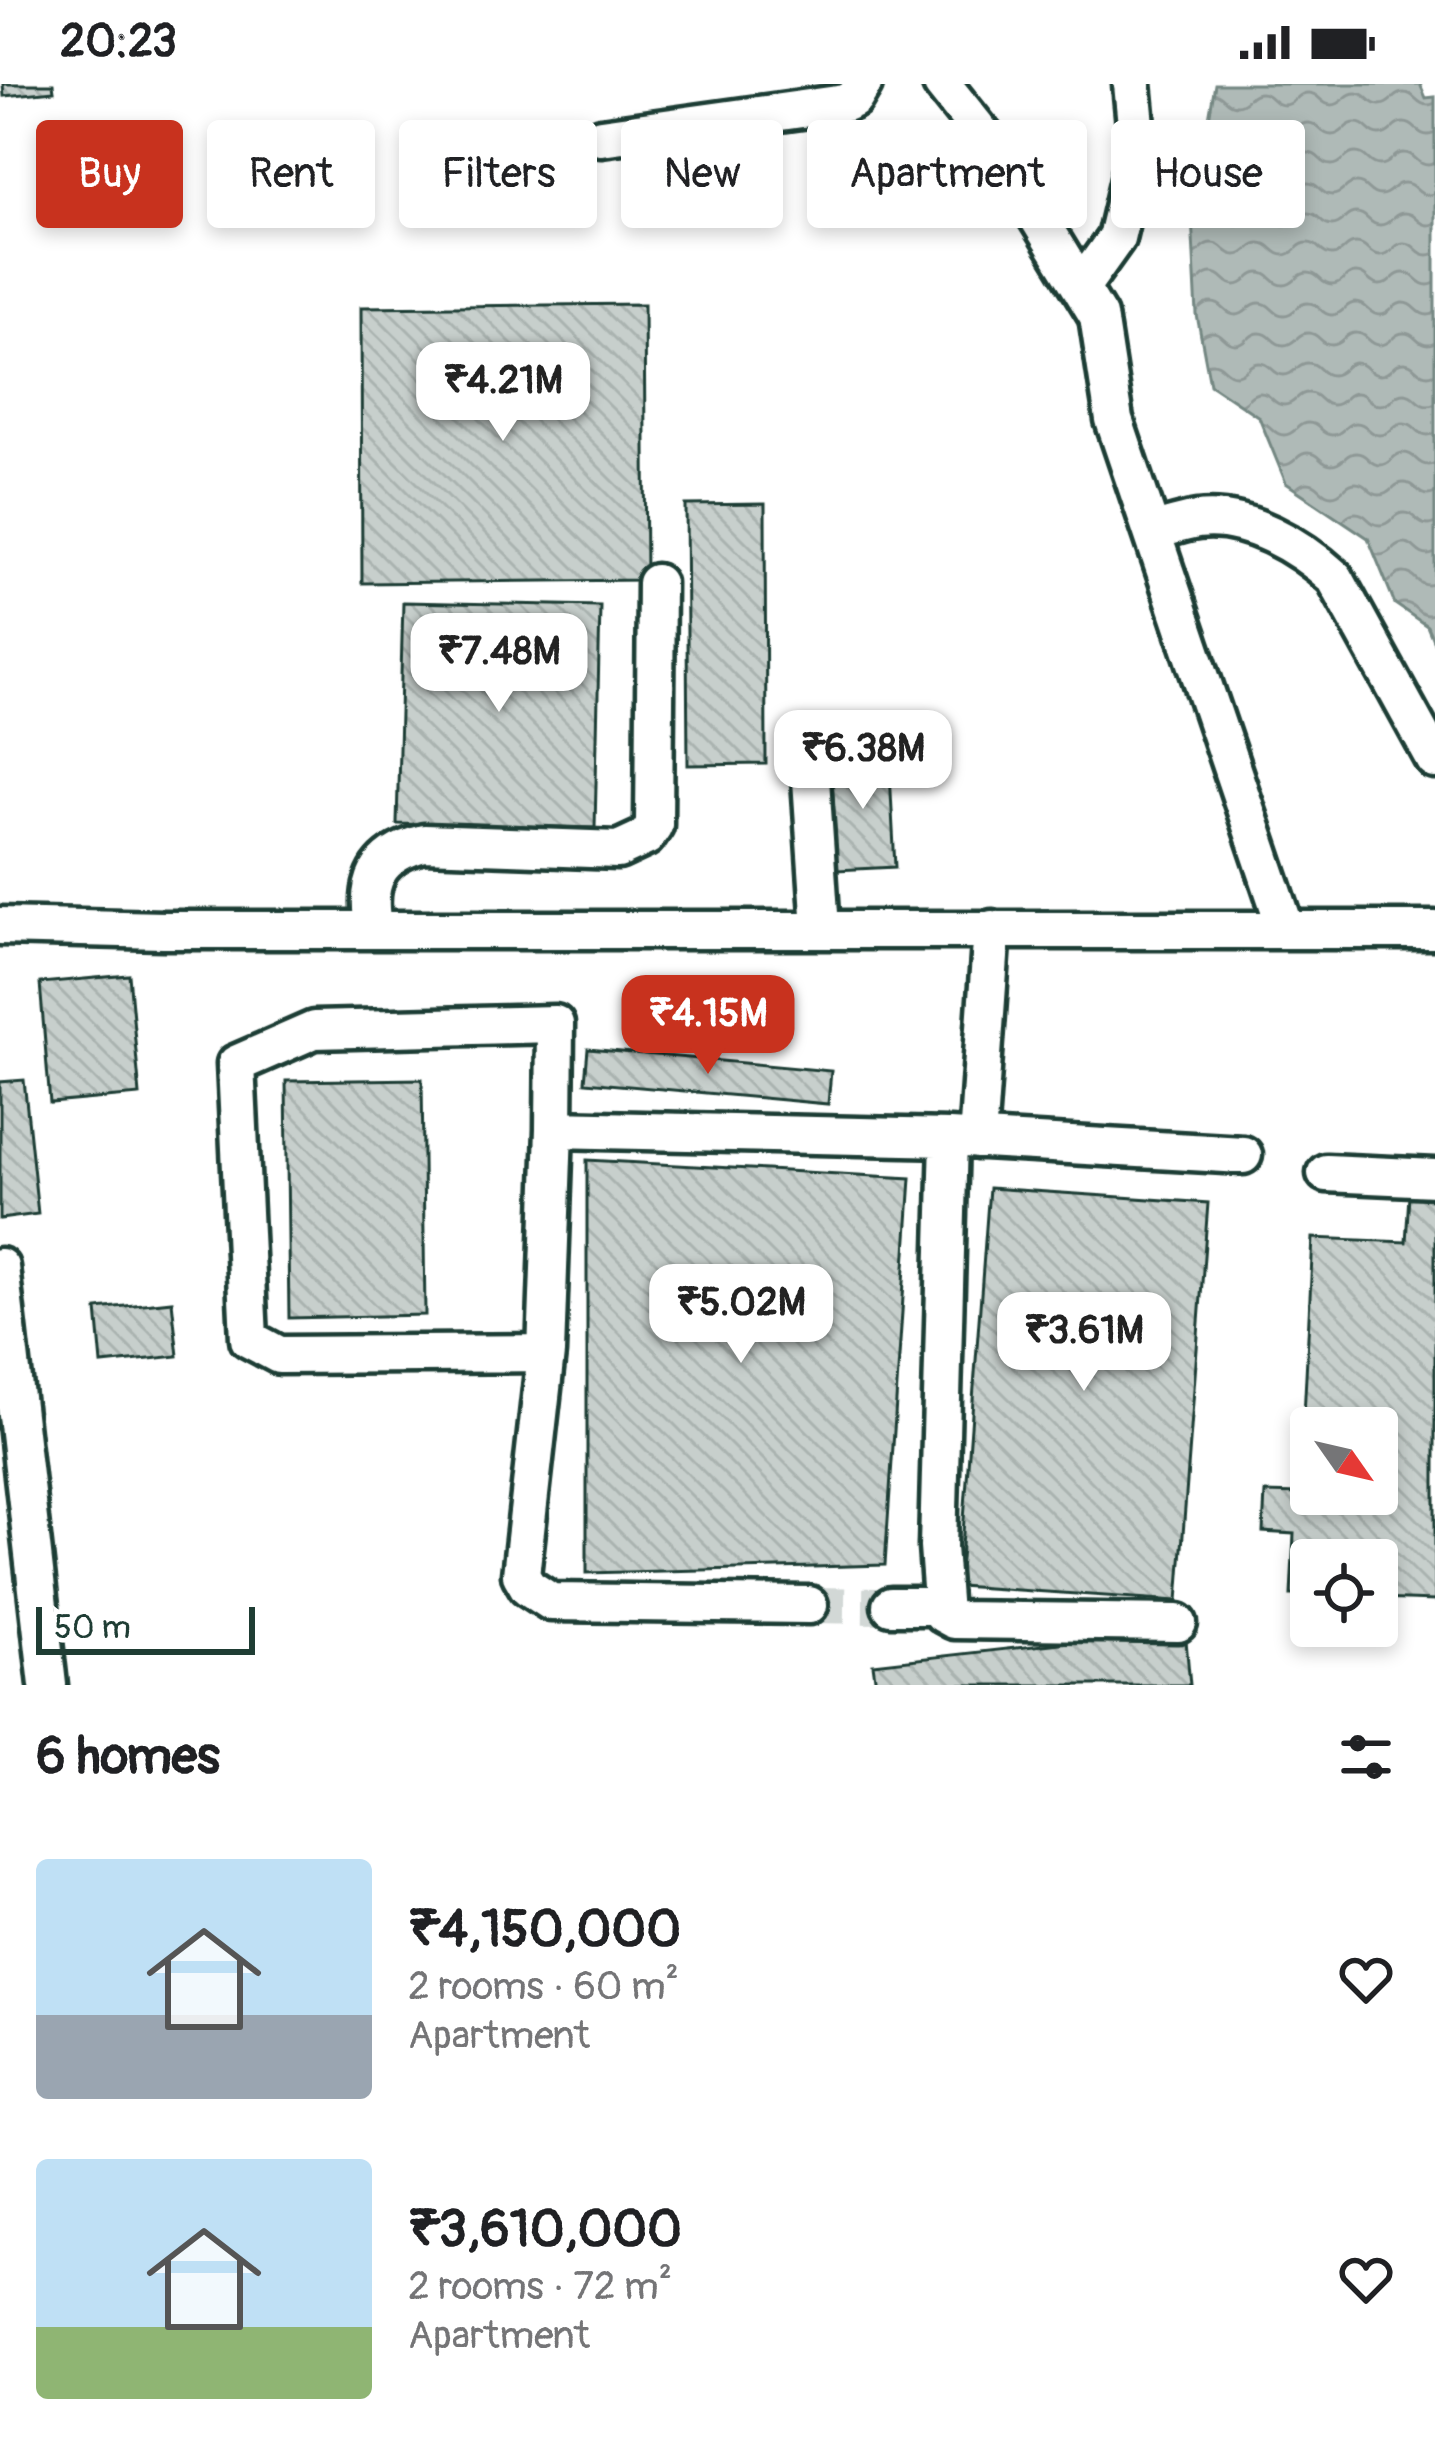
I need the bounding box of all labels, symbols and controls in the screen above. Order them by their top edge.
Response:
text: 20:23 [60,14,177,70]
chip: Buy [36,120,183,228]
chip: Rent [207,120,375,228]
chip: Filters [399,120,597,228]
chip: New [621,120,783,228]
chip: Apartment [807,120,1087,228]
chip: House [1111,120,1305,228]
pin: ₹4.21M [405,342,601,444]
text: ₹4.21M [443,356,563,405]
pin: ₹7.48M [401,613,597,715]
text: ₹7.48M [438,627,560,676]
pin: ₹6.38M [765,710,961,812]
text: ₹6.38M [801,724,925,773]
pin: ₹4.15M [610,975,806,1077]
text: ₹4.15M [648,989,768,1038]
pin: ₹5.02M [643,1264,839,1366]
text: ₹5.02M [676,1278,806,1327]
pin: ₹3.61M [986,1292,1182,1394]
text: ₹3.61M [1024,1306,1144,1355]
north arrow [1290,1407,1398,1515]
map controls [1290,1407,1398,1647]
button: locate [1290,1539,1398,1647]
scale bar [36,1601,255,1654]
text: 50 m [54,1607,131,1648]
icon: filters [1333,1724,1399,1790]
text: 6 homes [36,1725,220,1789]
text: ₹4,150,000 [408,1898,681,1962]
icon: home [132,1907,276,2051]
icon: heart [1333,1946,1399,2012]
text: 2 rooms · 60 m² [408,1962,679,2011]
text: Apartment [408,2011,590,2060]
text: ₹3,610,000 [408,2198,682,2262]
icon: home [132,2207,276,2351]
icon: heart [1333,2246,1399,2312]
text: 2 rooms · 72 m² [408,2262,672,2311]
text: Apartment [408,2311,590,2360]

